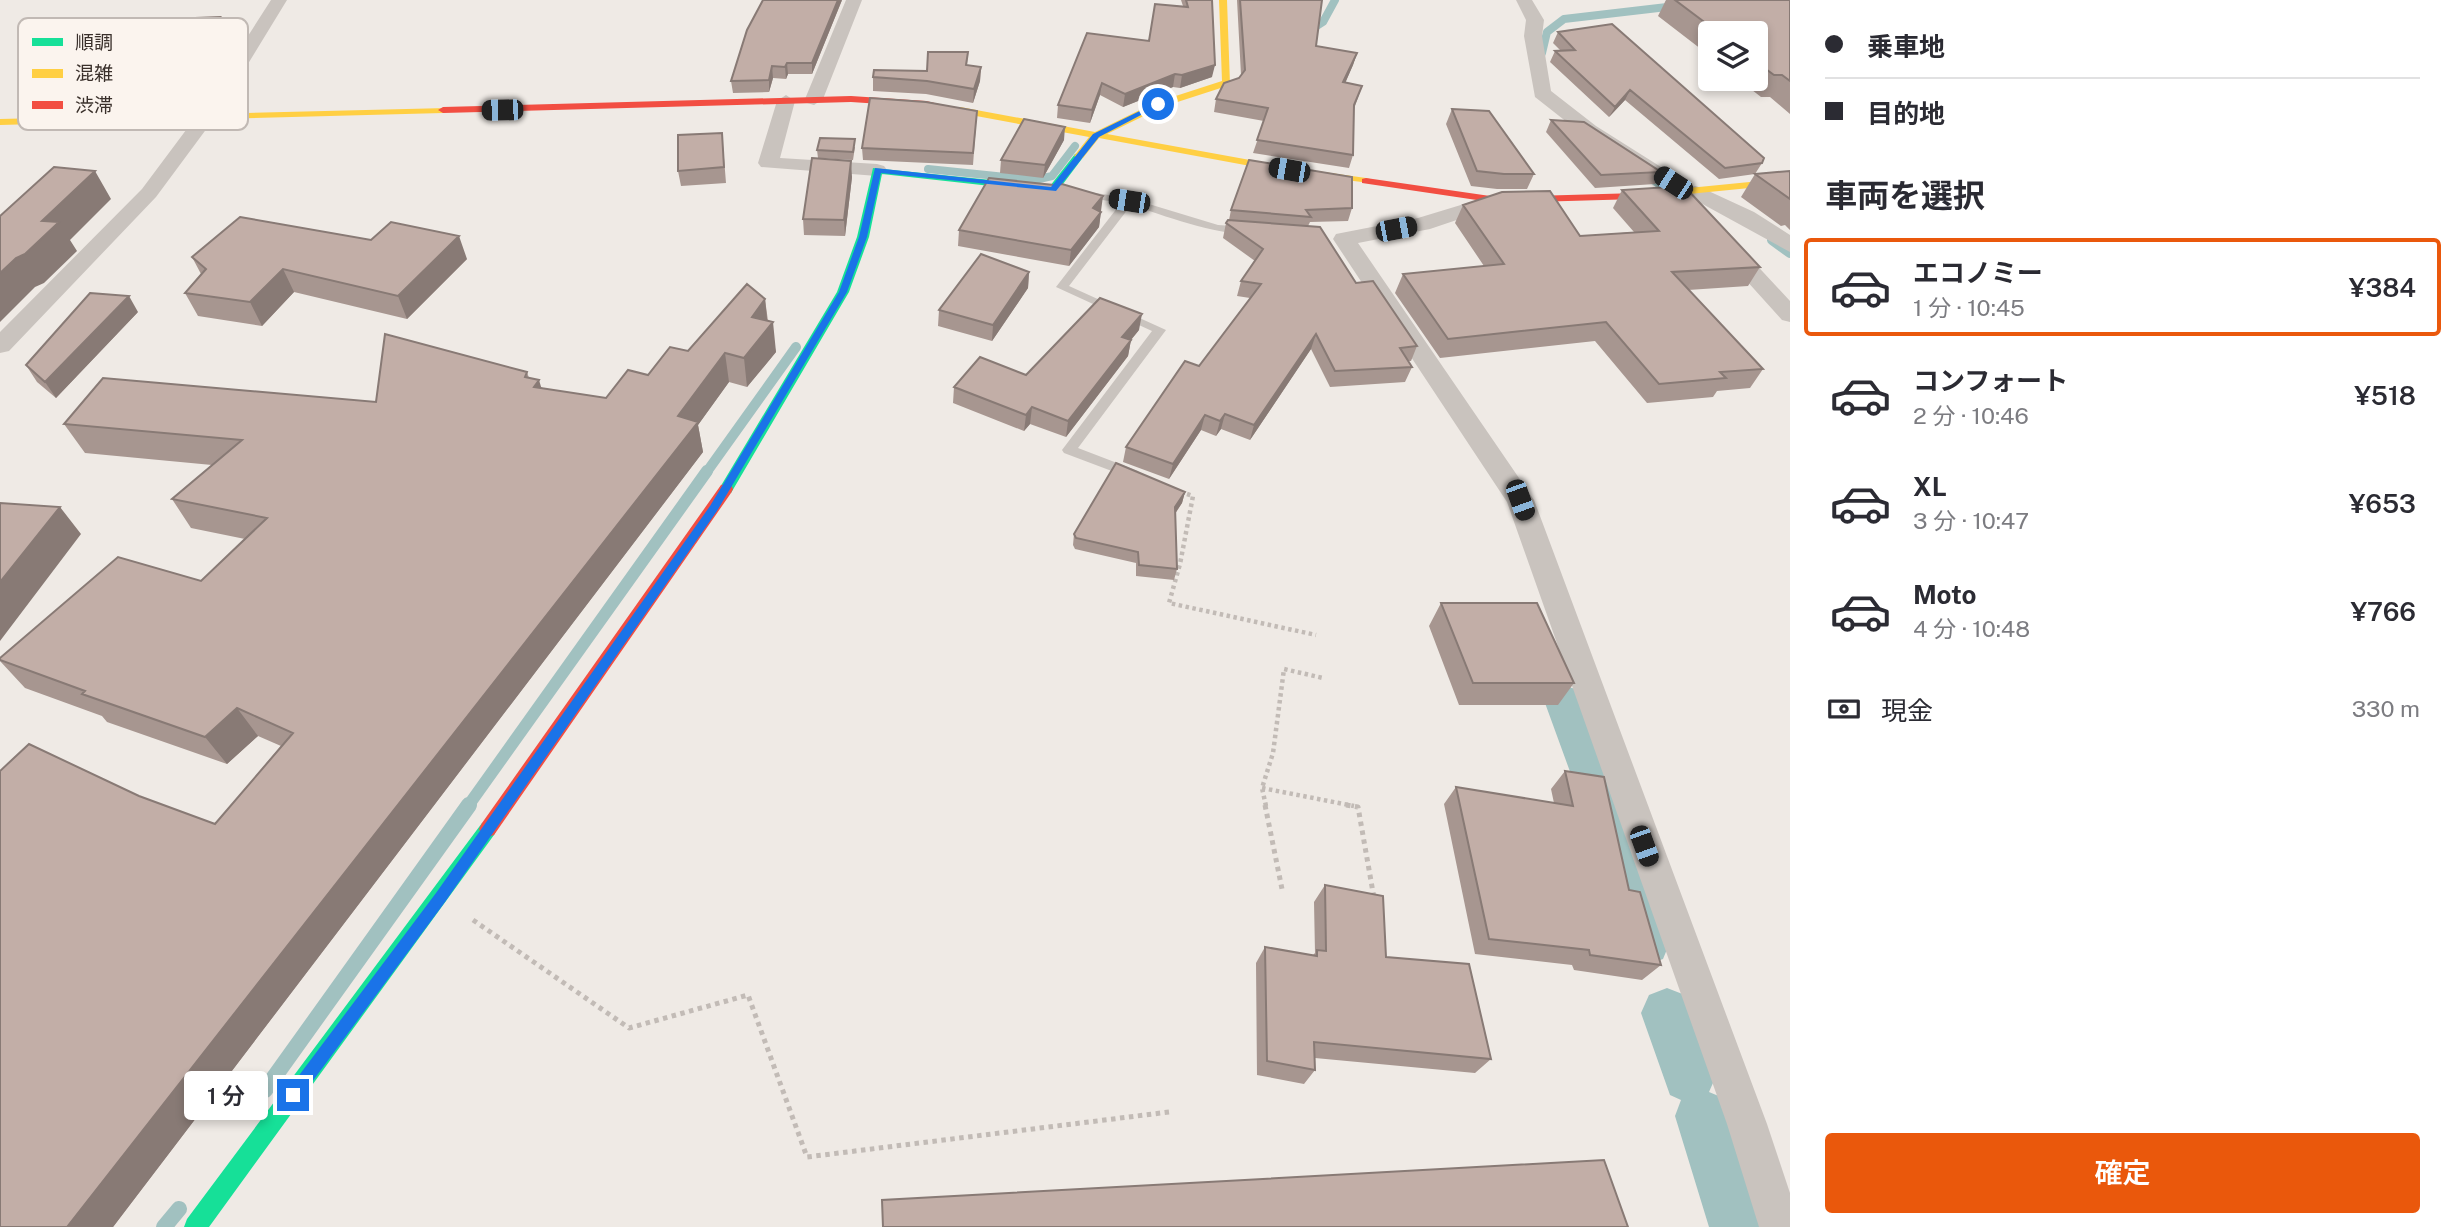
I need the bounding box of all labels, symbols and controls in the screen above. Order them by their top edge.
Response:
legend [18,18,248,130]
map controls [1698,21,1768,91]
button: layers [1698,21,1768,91]
text: 順調 [75,31,113,53]
text: 乗車地 [1867,31,1945,62]
text: 混雑 [75,62,113,84]
route start [1142,88,1174,120]
text: 渋滞 [75,94,113,116]
text: 目的地 [1867,98,1945,129]
car [481,99,524,121]
car [1267,156,1312,184]
car [1650,163,1697,203]
text: 車両を選択 [1825,177,1985,214]
car [1107,187,1152,215]
car [1374,215,1419,243]
icon: car [1829,256,1892,319]
text: エコノミー [1913,257,2043,288]
text: ¥384 [2349,272,2416,303]
text: 1 分 · 10:45 [1913,294,2025,321]
icon: car [1829,364,1892,427]
text: コンフォート [1913,365,2068,396]
text: ¥518 [2354,380,2416,411]
text: 2 分 · 10:46 [1913,402,2029,429]
text: XL [1913,471,1947,502]
icon: car [1829,472,1892,535]
car [1503,477,1538,523]
text: ¥653 [2349,488,2416,519]
text: 3 分 · 10:47 [1913,507,2029,534]
text: Moto [1913,579,1976,610]
icon: car [1829,580,1892,643]
text: ¥766 [2350,596,2416,627]
text: 4 分 · 10:48 [1913,615,2030,642]
icon: cash [1825,690,1863,728]
text: 現金 [1881,695,1933,726]
text: 330 m [2352,695,2420,722]
car [1627,823,1662,869]
callout: 1 分 [184,1070,268,1120]
route end [277,1079,309,1111]
text: 1 分 [207,1082,245,1109]
button: 確定 [1825,1133,2420,1213]

